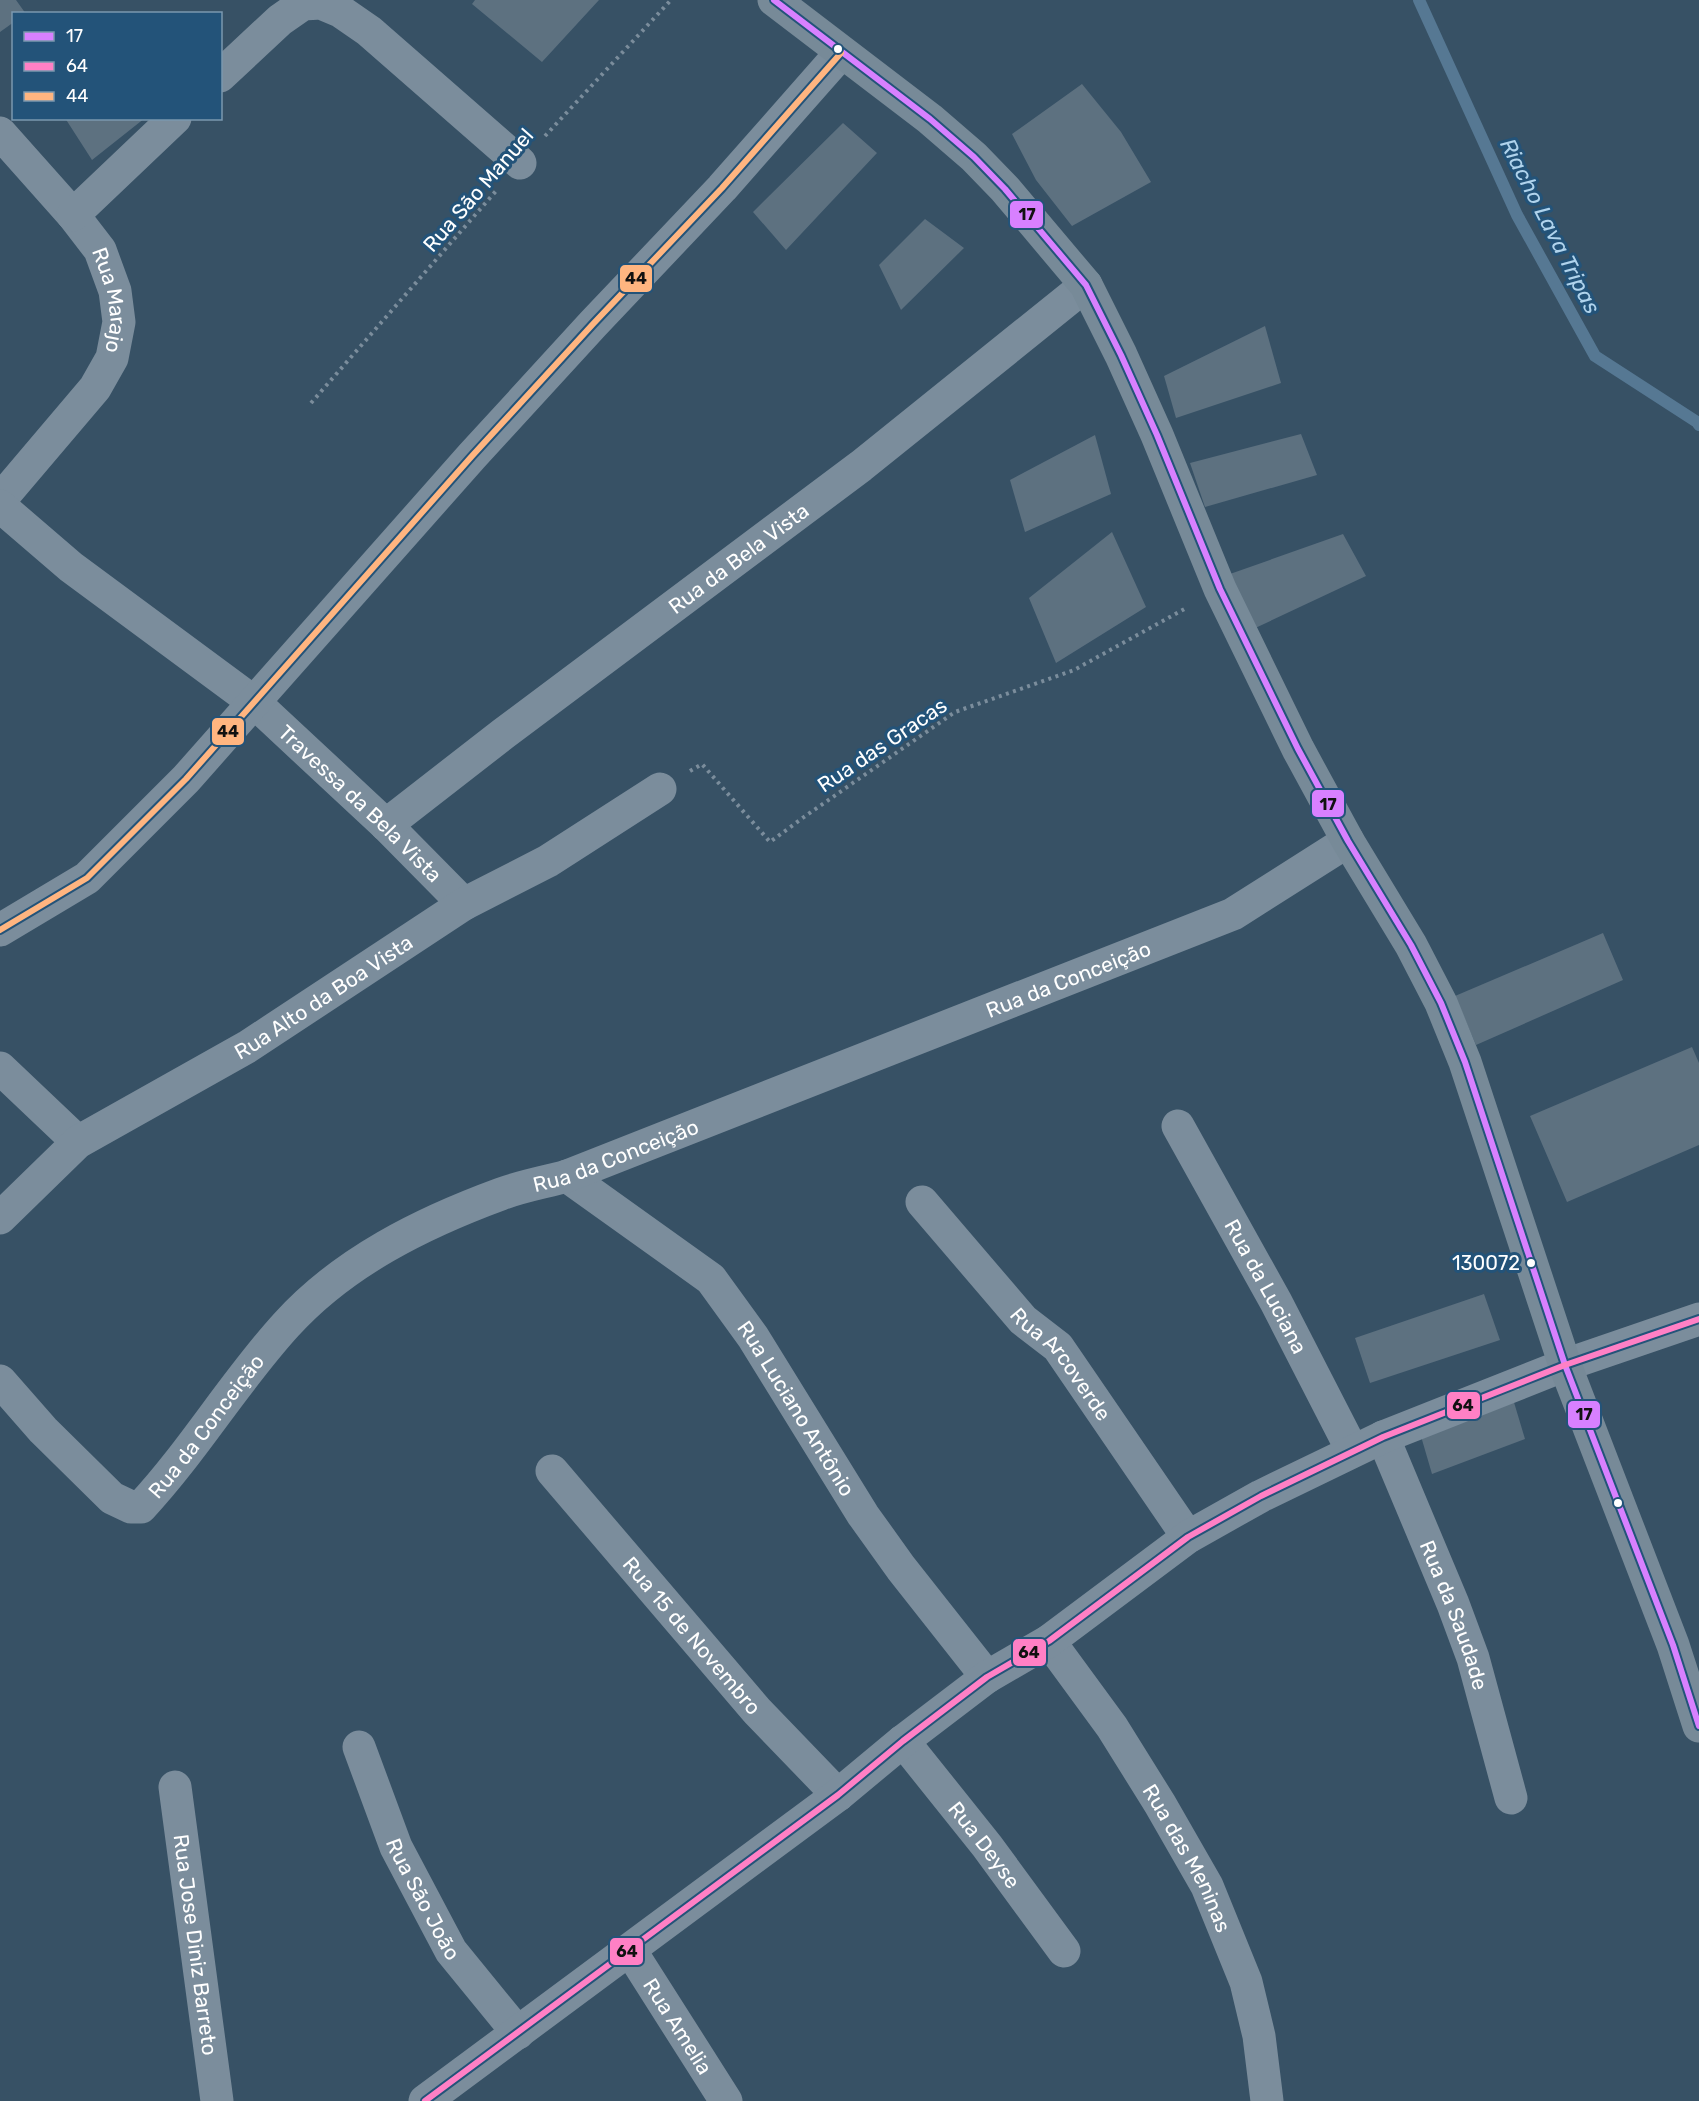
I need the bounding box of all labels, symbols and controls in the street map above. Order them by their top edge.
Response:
legend [12,12,222,120]
text: 17 [66,25,83,47]
unlabelled marker [832,43,844,55]
text: 64 [66,55,88,77]
text: 44 [66,85,88,107]
street label: Rua São Manuel [418,123,538,257]
water label: Riacho Lava Tripas [1494,134,1606,318]
line badge: 17 [1009,200,1044,229]
text: 17 [1018,205,1036,224]
street label: Rua Marajo [87,244,132,355]
line badge: 44 [619,264,653,293]
text: 44 [625,269,647,288]
street label: Rua da Bela Vista [663,497,813,619]
street label: Rua das Gracas [813,693,951,797]
line badge: 44 [211,717,245,746]
street label: Travessa da Bela Vista [274,719,447,887]
text: 44 [217,722,239,741]
line badge: 17 [1311,789,1345,818]
text: 17 [1319,795,1337,814]
street label: Rua Alto da Boa Vista [230,929,417,1064]
street label: Rua da Conceição [982,935,1154,1023]
street label: Rua da Conceição [530,1113,702,1197]
street label: Rua da Luciana [1220,1215,1313,1358]
place label: 130072 [1452,1251,1520,1275]
marker: 130072 [1525,1257,1537,1269]
street label: Rua Arcoverde [1005,1302,1117,1425]
street label: Rua Luciano Antônio [733,1315,860,1500]
street label: Rua da Conceição [143,1349,269,1503]
line badge: 64 [1446,1391,1481,1420]
text: 64 [1452,1396,1474,1415]
line badge: 17 [1567,1400,1601,1429]
text: 17 [1575,1405,1593,1424]
unlabelled marker [1612,1497,1624,1509]
street label: Rua da Saudade [1415,1536,1494,1693]
street label: Rua 15 de Novembro [618,1551,767,1719]
line badge: 64 [1012,1638,1047,1667]
text: 64 [1018,1643,1040,1662]
street label: Rua das Meninas [1138,1779,1237,1936]
street label: Rua Deyse [944,1796,1026,1893]
street label: Rua Jose Diniz Barreto [169,1833,223,2057]
street label: Rua São João [381,1835,466,1965]
line badge: 64 [609,1937,644,1966]
text: 64 [616,1942,638,1961]
street label: Rua Amelia [639,1973,718,2079]

